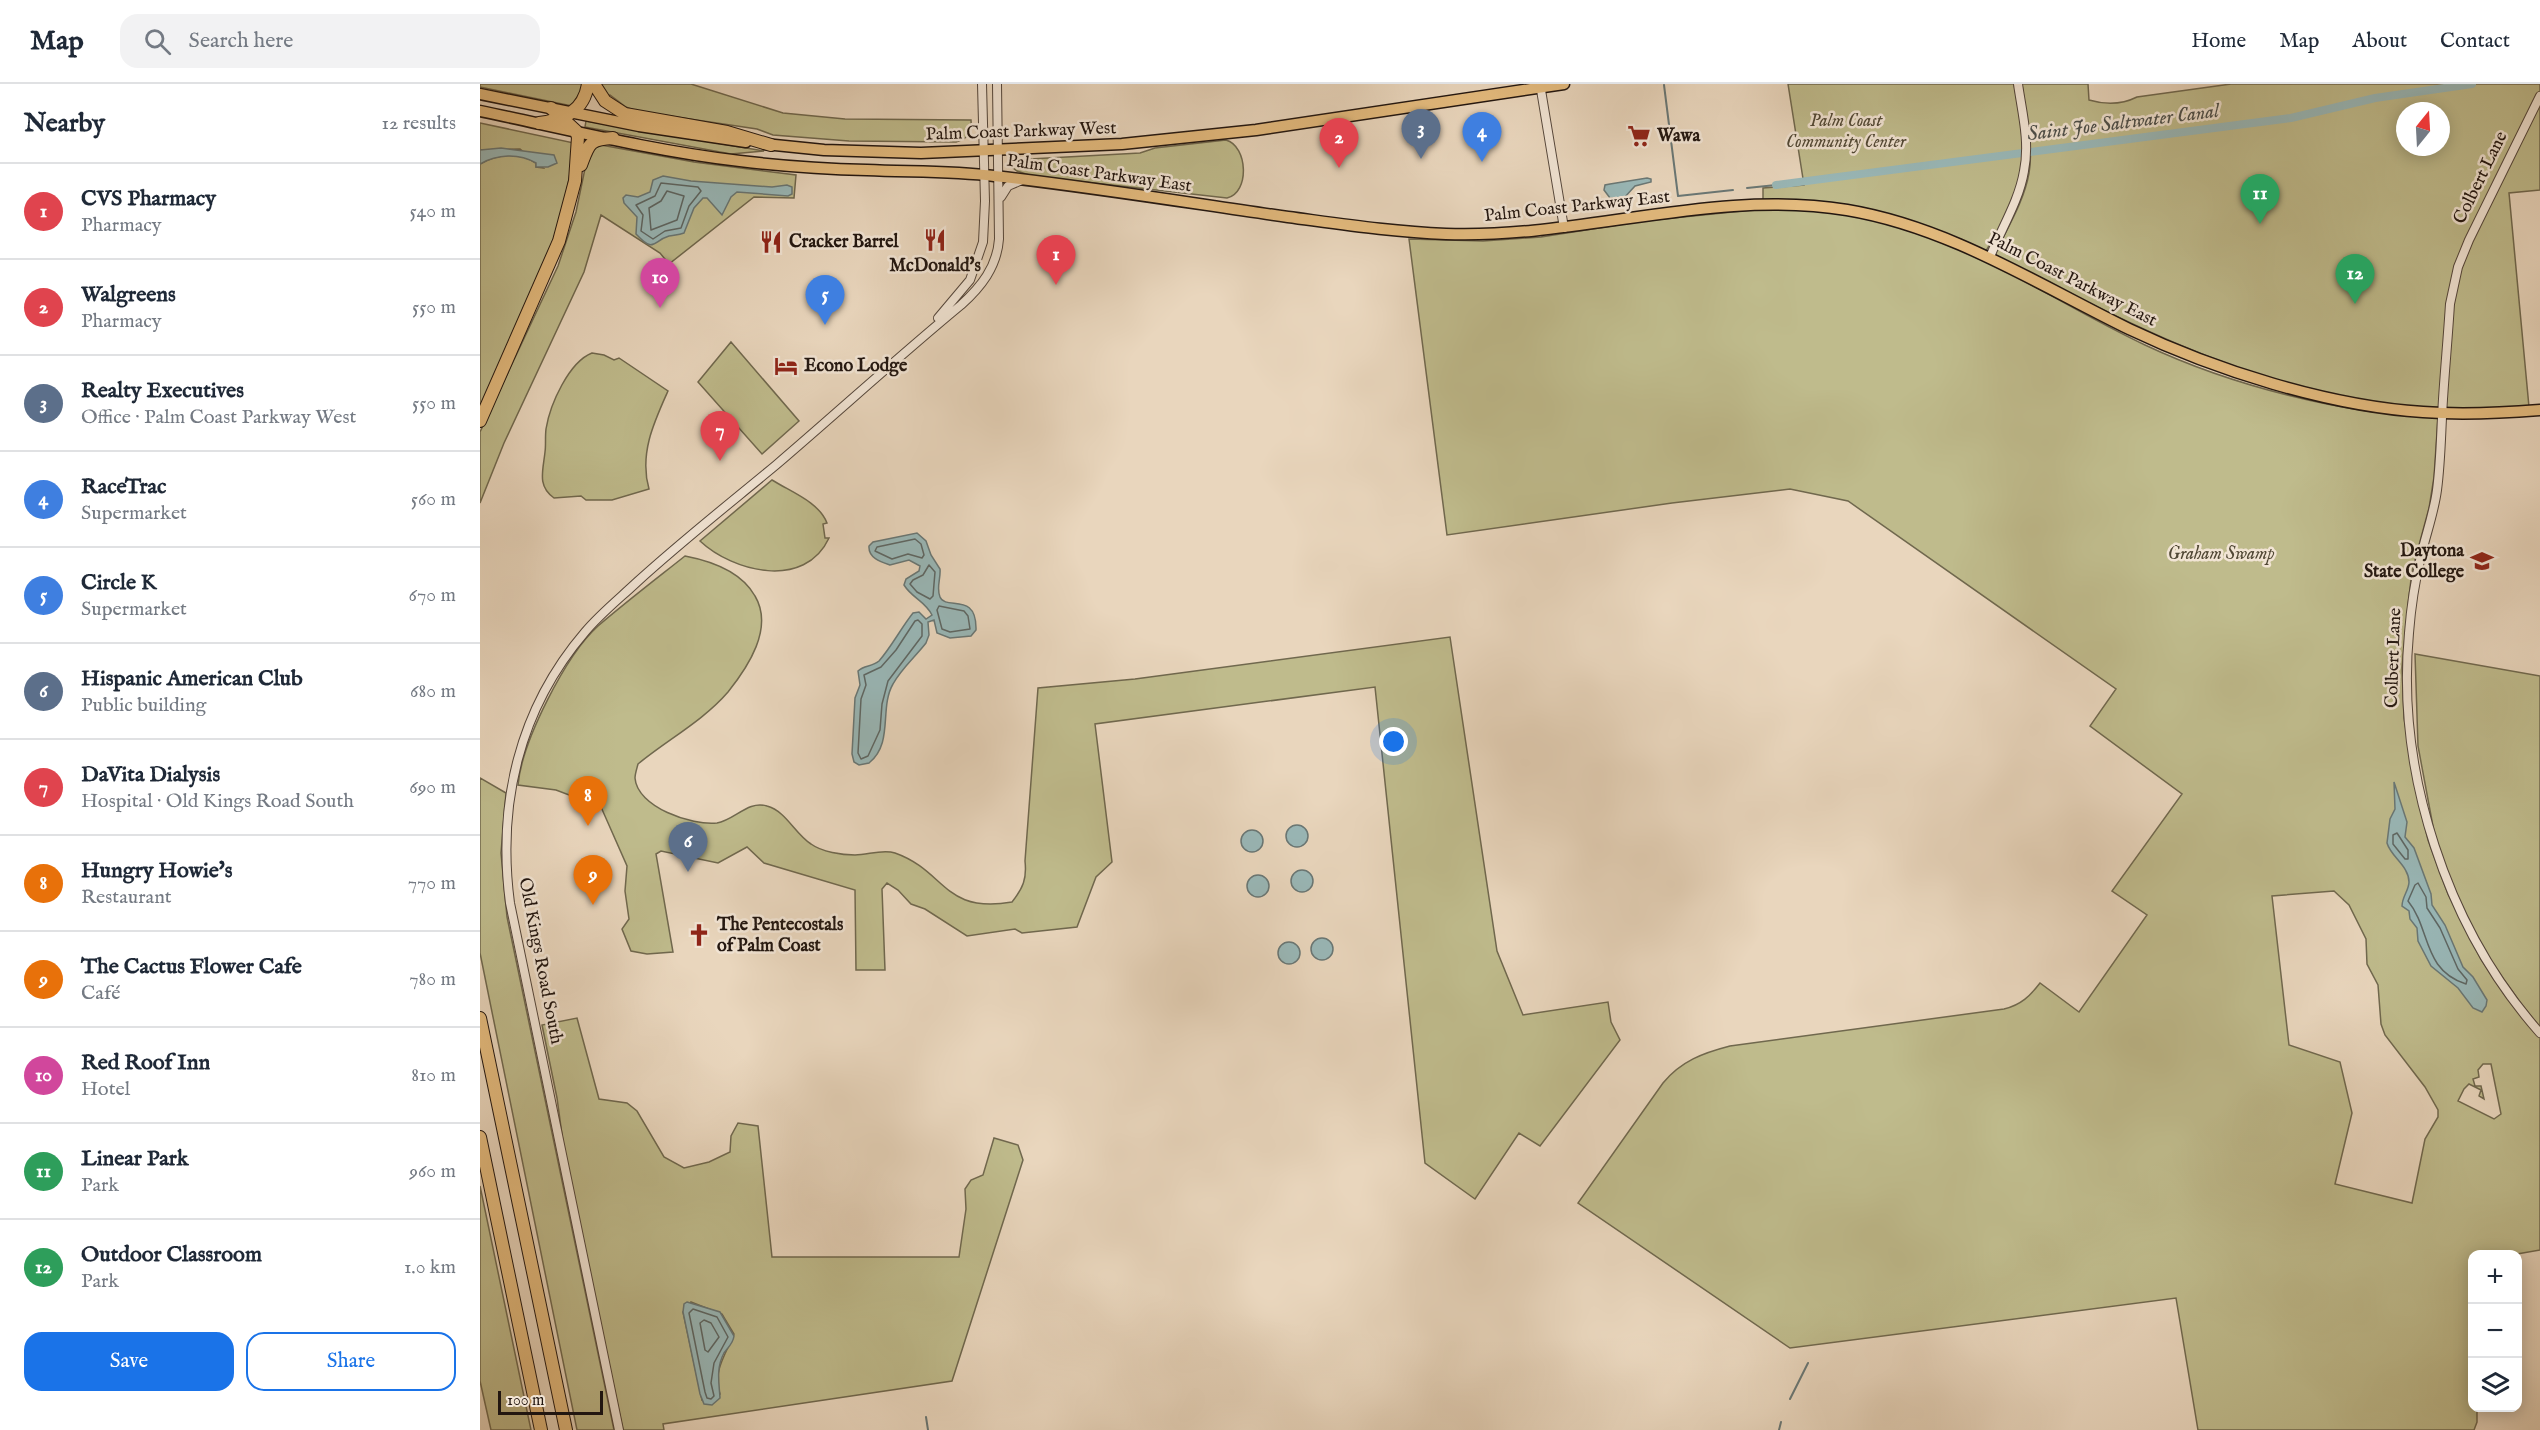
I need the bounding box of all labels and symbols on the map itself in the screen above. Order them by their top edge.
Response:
water label: Saint Joe Saltwater Canal [2026,99,2222,147]
north arrow [2396,102,2450,156]
pin: 3 [1402,110,1440,159]
park label: Palm Coast Community Center [1786,110,1907,154]
pin: 4 [1462,112,1502,162]
street label: Palm Coast Parkway West [925,117,1117,147]
pin: 2 [1320,118,1358,168]
supermarket icon: Wawa [1626,123,1652,149]
place label: Wawa [1656,125,1701,148]
street label: Colbert Lane [2449,128,2513,228]
street label: Palm Coast Parkway East [1005,150,1193,198]
pin: 11 [2240,174,2280,224]
street label: Palm Coast Parkway East [1483,186,1671,228]
restaurant icon: McDonald's [922,227,948,253]
street label: Palm Coast Parkway East [1984,227,2160,333]
restaurant icon: Cracker Barrel [758,229,784,255]
place label: Cracker Barrel [789,231,899,254]
pin: 1 [1036,236,1076,285]
pin: 12 [2336,254,2374,304]
place label: McDonald's [889,255,981,278]
pin: 10 [640,258,680,308]
pin: 5 [806,276,844,325]
hotel icon: Econo Lodge [773,353,799,379]
place label: Econo Lodge [804,355,908,378]
pin: 7 [700,412,740,461]
place label: Daytona State College [2364,540,2465,584]
park label: Graham Swamp [2168,543,2274,566]
school or university icon: Daytona State College [2469,548,2495,574]
street label: Colbert Lane [2381,607,2407,709]
your location [1379,727,1408,756]
pin: 8 [568,776,608,826]
pin: 6 [668,822,708,872]
pin: 9 [574,856,612,905]
street label: Old Kings Road South [513,876,568,1047]
place label: The Pentecostals of Palm Coast [716,914,844,958]
church icon: The Pentecostals of Palm Coast [686,922,712,948]
scale bar [498,1388,603,1416]

